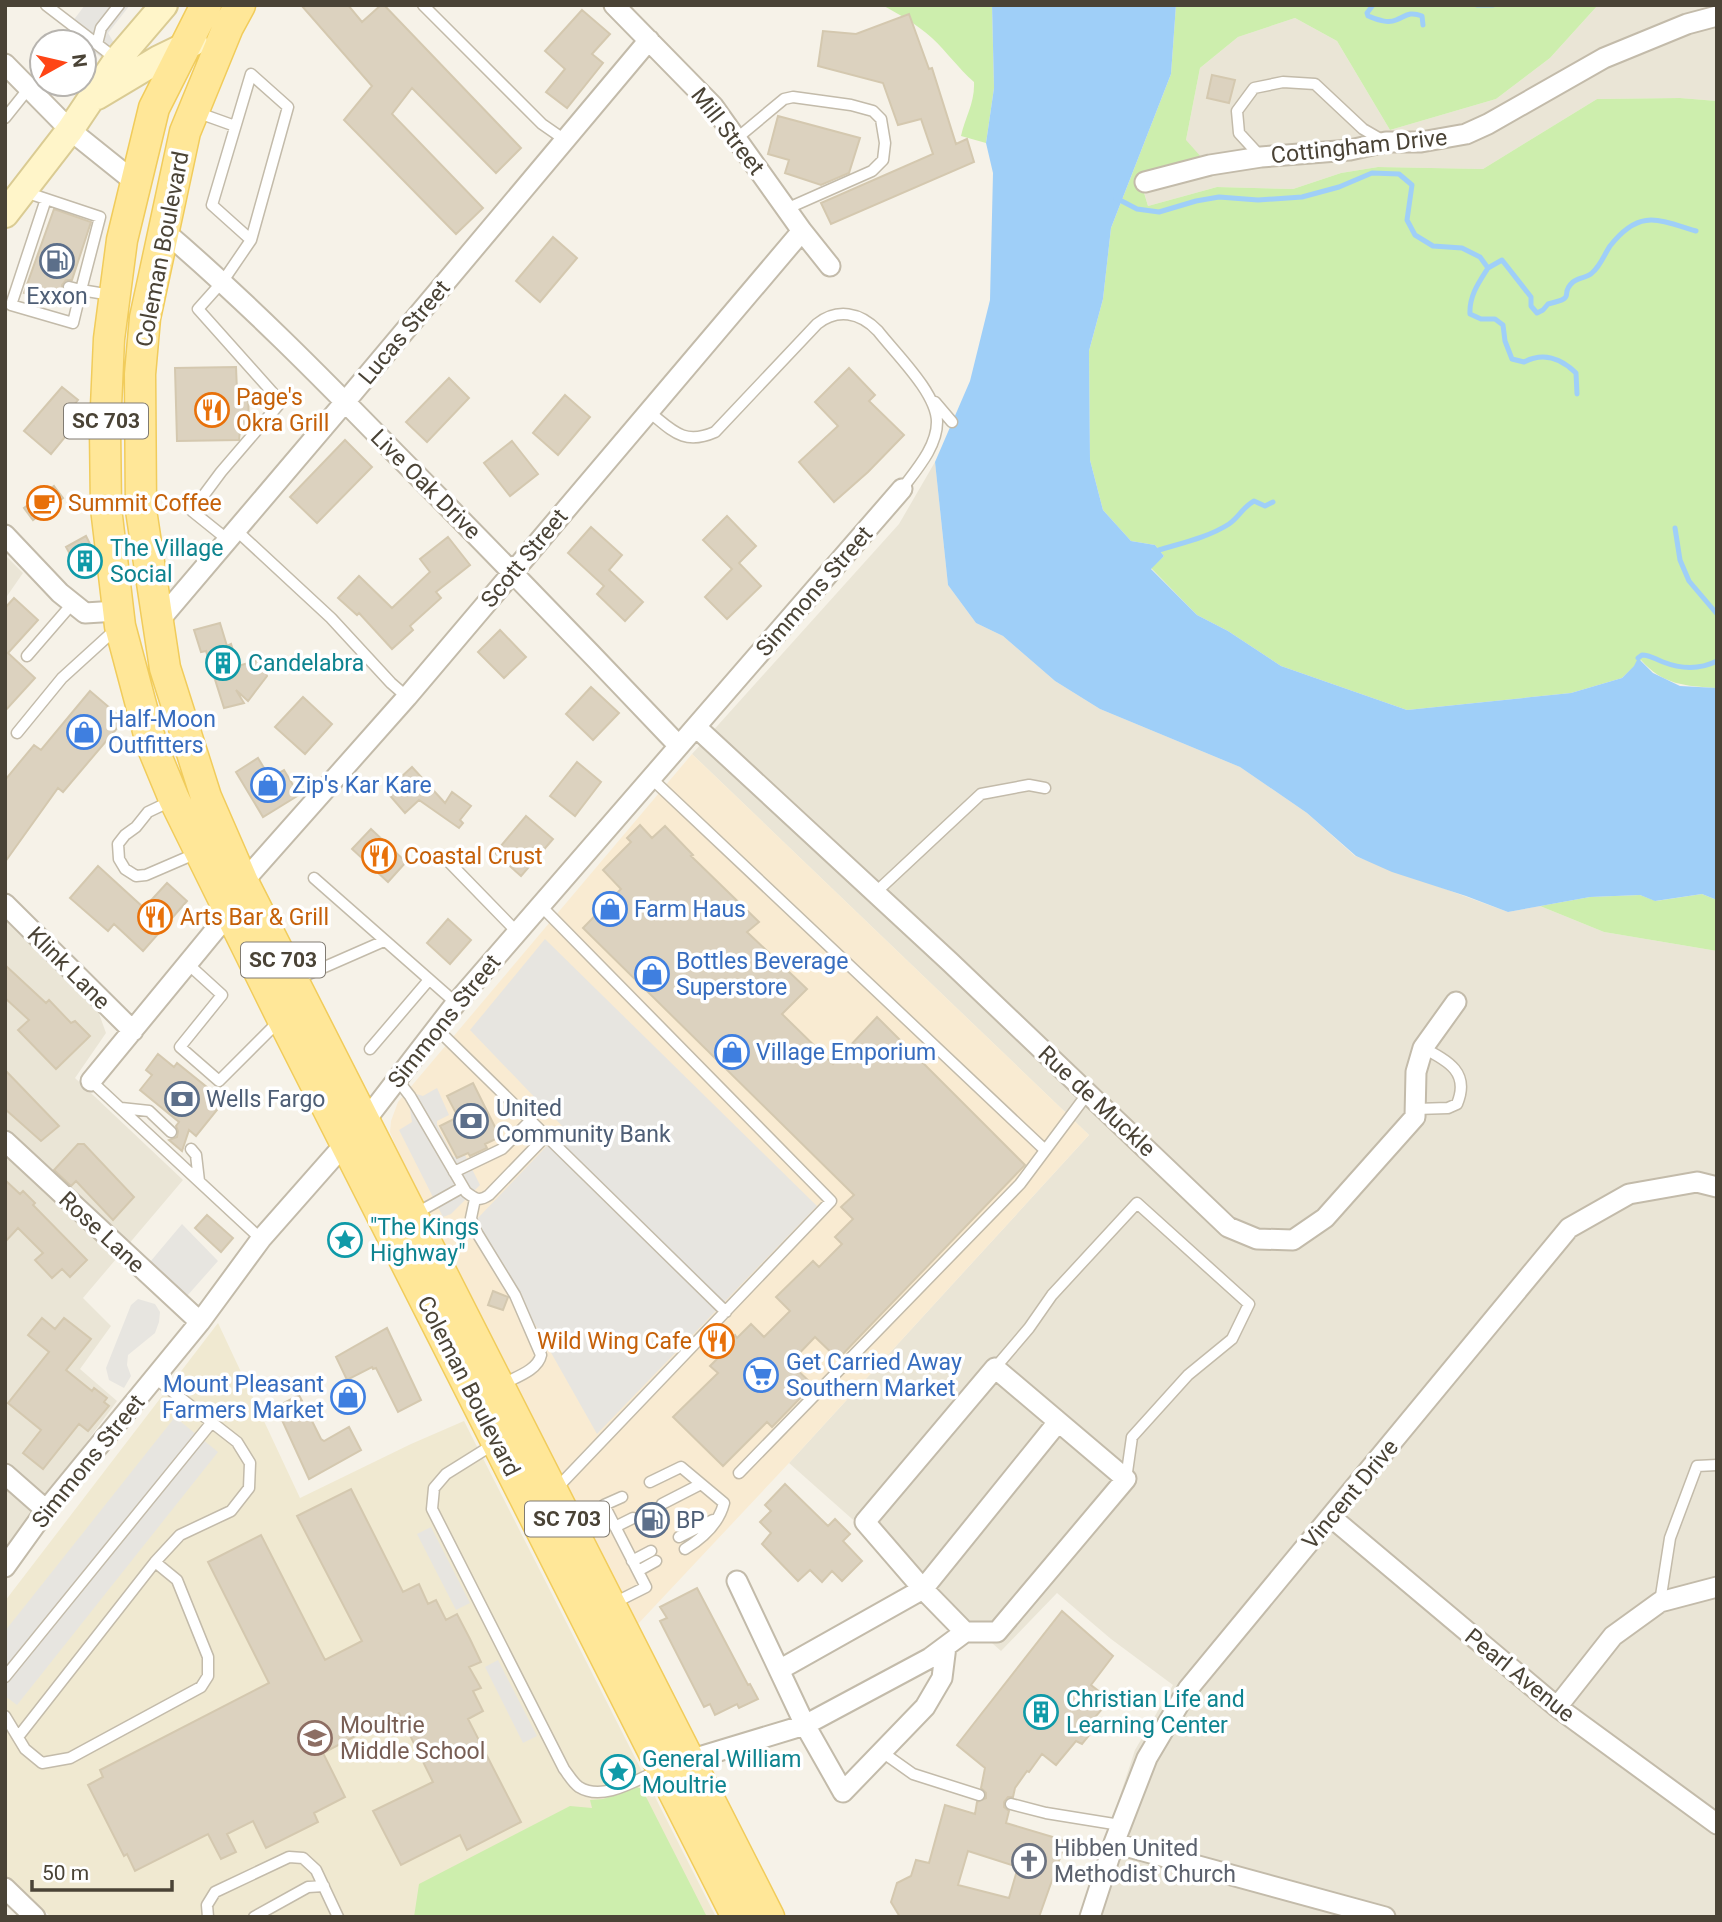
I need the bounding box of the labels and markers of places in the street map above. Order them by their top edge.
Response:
fuel station icon: Exxon [38,242,76,280]
place label: Exxon [26,283,88,310]
place label: Page's Okra Grill [236,384,329,437]
restaurant icon: Page's Okra Grill [193,391,231,429]
cafe icon: Summit Coffee [25,484,63,522]
place label: Summit Coffee [68,490,222,517]
place label: The Village Social [110,535,223,588]
building icon: The Village Social [66,542,104,580]
building icon: Candelabra [204,644,242,682]
place label: Candelabra [248,650,364,677]
place label: Half-Moon Outfitters [108,706,216,759]
shop icon: Half-Moon Outfitters [65,713,103,751]
shop icon: Zip's Kar Kare [249,766,287,804]
place label: Zip's Kar Kare [292,772,432,799]
restaurant icon: Coastal Crust [360,837,398,875]
place label: Coastal Crust [404,843,543,870]
shop icon: Farm Haus [591,890,629,928]
place label: Farm Haus [634,896,746,923]
restaurant icon: Arts Bar & Grill [136,898,174,936]
place label: Arts Bar & Grill [180,904,329,931]
place label: Bottles Beverage Superstore [676,948,848,1001]
shop icon: Bottles Beverage Superstore [633,955,671,993]
shop icon: Village Emporium [713,1033,751,1071]
place label: Village Emporium [756,1039,936,1066]
bank icon: Wells Fargo [163,1080,201,1118]
place label: Wells Fargo [206,1086,325,1113]
place label: United Community Bank [496,1095,671,1148]
bank icon: United Community Bank [452,1102,490,1140]
place label: "The Kings Highway" [370,1214,479,1267]
place icon: "The Kings Highway" [326,1221,364,1259]
restaurant icon: Wild Wing Cafe [698,1322,736,1360]
place label: Wild Wing Cafe [537,1328,692,1355]
place label: Get Carried Away Southern Market [786,1349,962,1402]
supermarket icon: Get Carried Away Southern Market [742,1356,780,1394]
place label: Mount Pleasant Farmers Market [162,1371,324,1424]
shop icon: Mount Pleasant Farmers Market [329,1378,367,1416]
fuel station icon: BP [633,1501,671,1539]
place label: BP [676,1507,705,1534]
place label: Christian Life and Learning Center [1066,1686,1245,1739]
building icon: Christian Life and Learning Center [1022,1693,1060,1731]
place label: Moultrie Middle School [340,1712,485,1765]
school or university icon: Moultrie Middle School [296,1719,334,1757]
place label: General William Moultrie [642,1746,801,1799]
place icon: General William Moultrie [599,1753,637,1791]
place label: Hibben United Methodist Church [1054,1835,1236,1888]
church icon: Hibben United Methodist Church [1010,1842,1048,1880]

